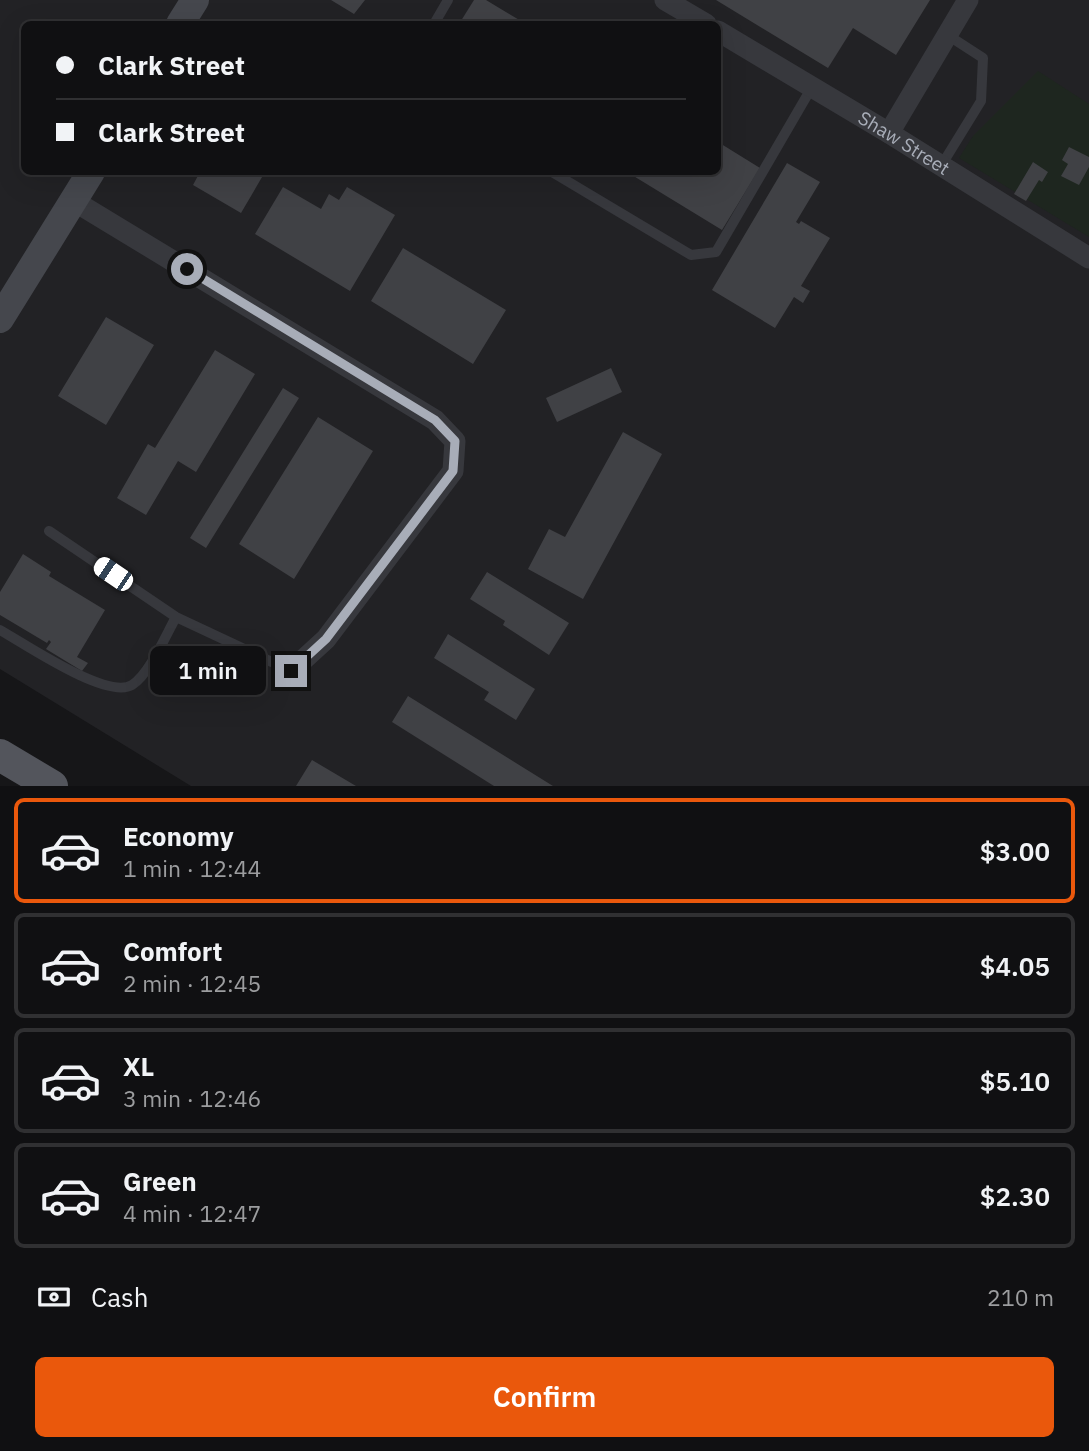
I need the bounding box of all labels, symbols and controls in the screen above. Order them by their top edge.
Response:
text: Clark Street [98,48,245,82]
street label: Shaw Street [854,105,954,180]
text: Clark Street [98,115,245,149]
route start [171,253,203,285]
car [90,554,137,594]
callout: 1 min [151,646,266,696]
text: 1 min [178,655,238,685]
route end [275,655,307,687]
icon: car [39,819,102,882]
text: Economy [123,819,234,853]
text: $3.00 [980,834,1050,868]
text: 1 min · 12:44 [123,853,261,883]
icon: car [39,934,102,997]
text: Comfort [123,934,222,968]
text: $4.05 [980,949,1050,983]
text: 2 min · 12:45 [123,968,261,998]
icon: car [39,1049,102,1112]
text: XL [123,1049,154,1083]
text: $5.10 [980,1064,1050,1098]
text: 3 min · 12:46 [123,1083,261,1113]
icon: car [39,1164,102,1227]
text: Green [123,1164,197,1198]
text: $2.30 [980,1179,1050,1213]
text: 4 min · 12:47 [123,1198,261,1228]
icon: cash [35,1278,73,1316]
text: Cash [91,1280,148,1314]
text: 210 m [987,1282,1054,1312]
button: Confirm [35,1357,1054,1437]

